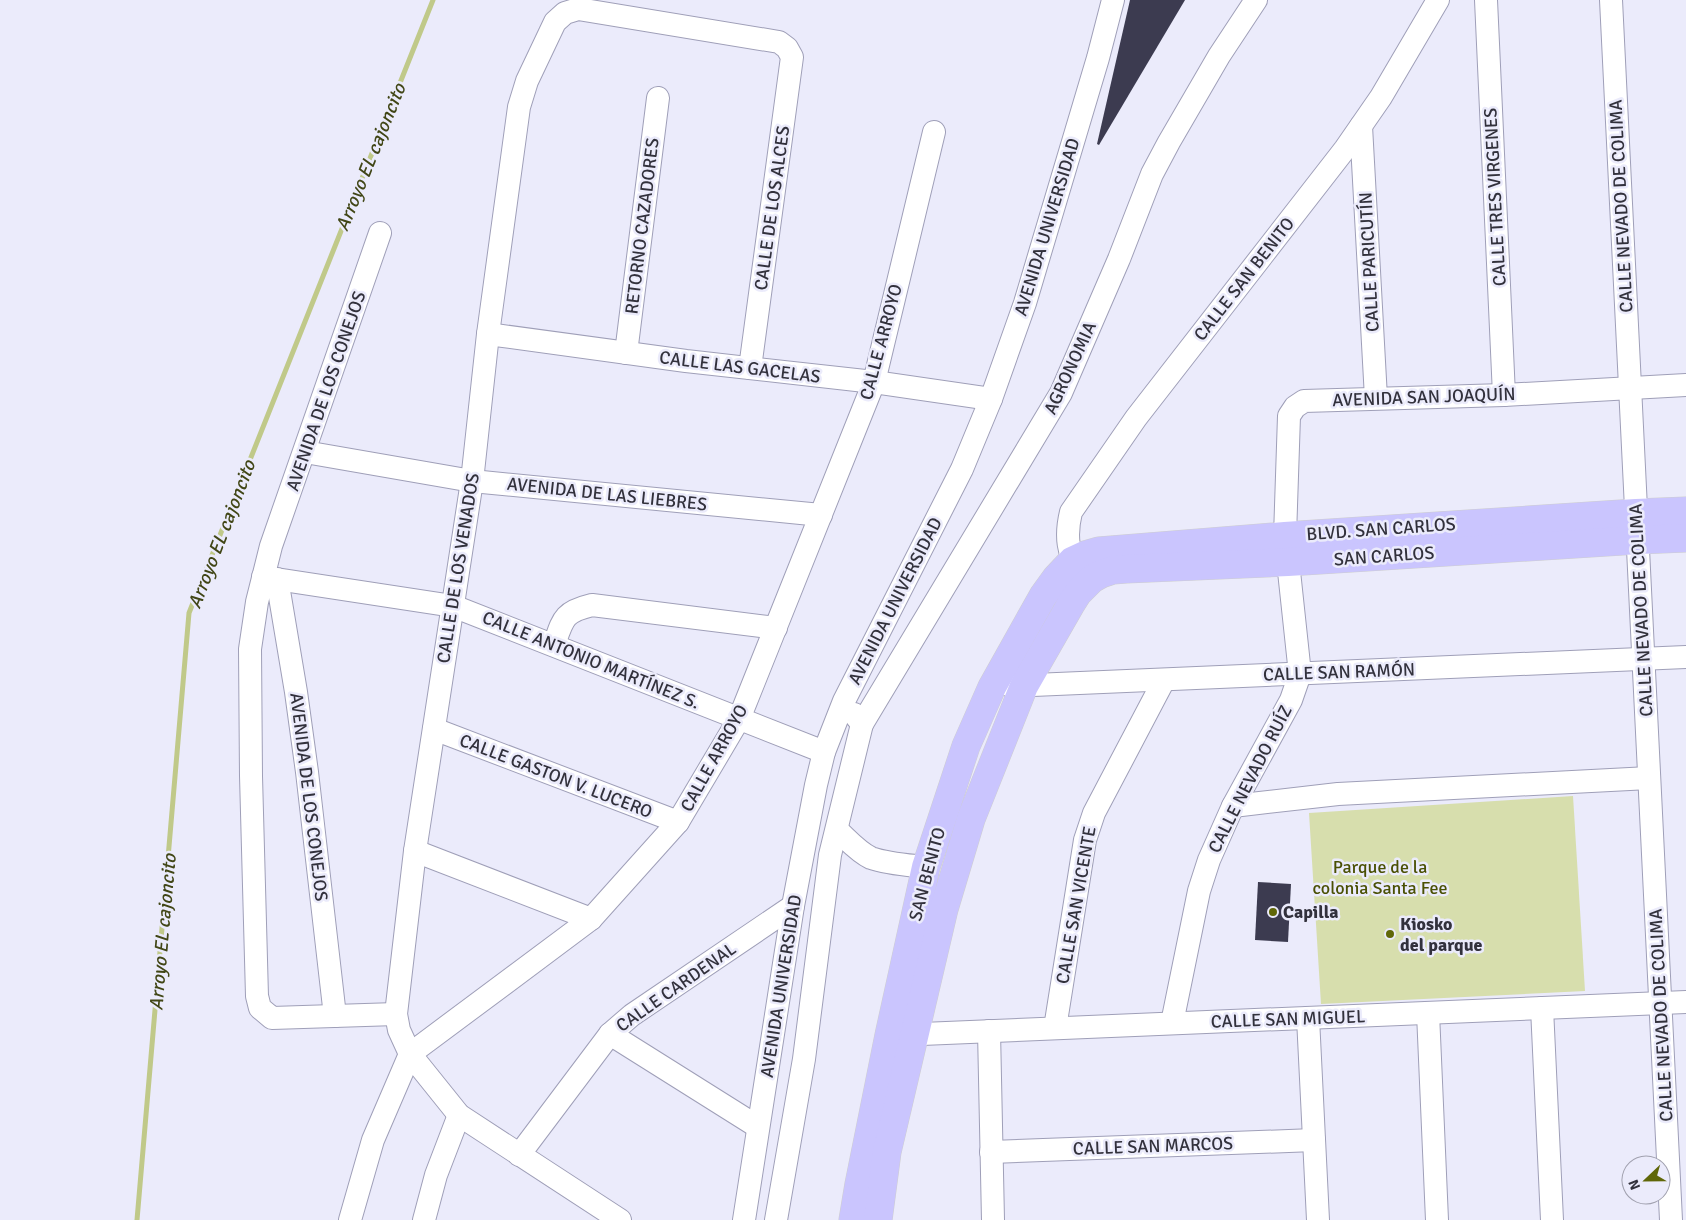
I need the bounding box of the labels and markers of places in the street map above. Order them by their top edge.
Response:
place label: Capilla [1283,901,1339,923]
marker: Capilla [1267,906,1279,918]
place label: Kiosko del parque [1400,913,1483,956]
marker: Kiosko del parque [1384,928,1396,940]

